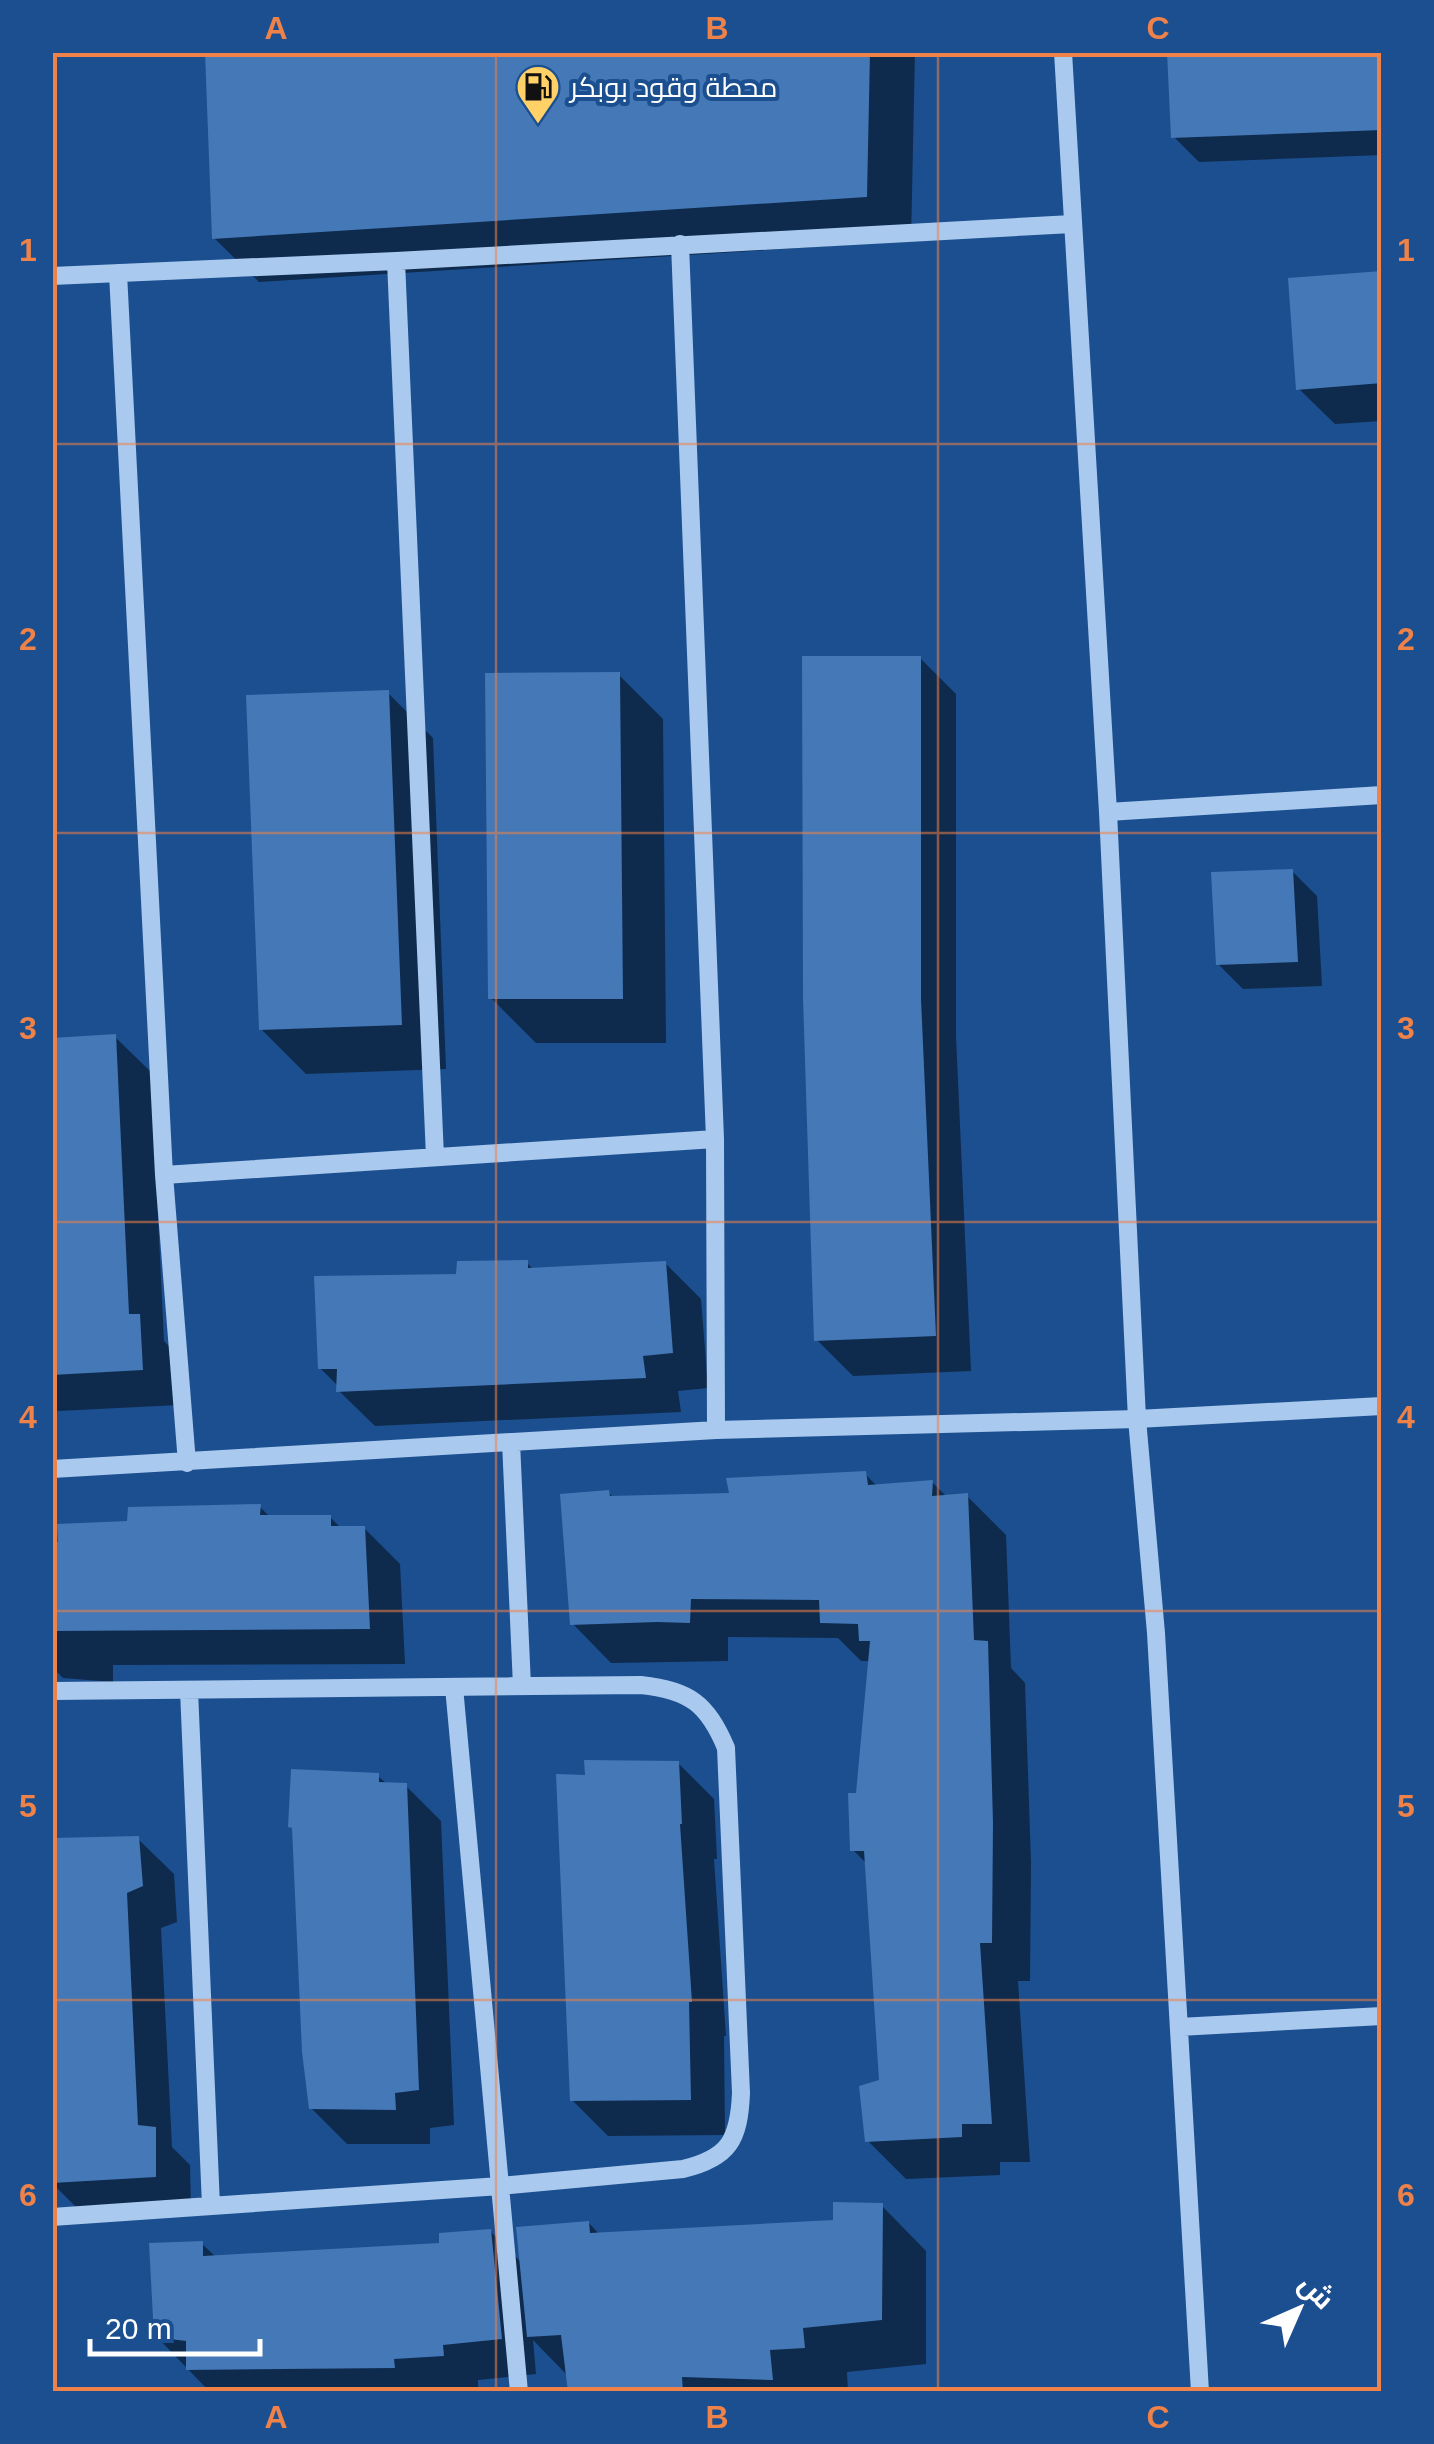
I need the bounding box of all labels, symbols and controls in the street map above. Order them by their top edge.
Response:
text: A [264,10,288,46]
text: B [705,10,729,46]
text: C [1146,10,1170,46]
fuel station icon: محطة وقود بوبكر [515,64,561,125]
place label: محطة وقود بوبكر [568,72,778,103]
text: 1 [19,232,37,268]
text: 1 [1397,232,1415,268]
text: 2 [19,621,37,657]
text: 2 [1397,621,1415,657]
text: 3 [19,1010,37,1046]
text: 3 [1397,1010,1415,1046]
text: 4 [19,1399,37,1435]
text: 4 [1397,1399,1415,1435]
text: 5 [19,1788,37,1824]
text: 5 [1397,1788,1415,1824]
text: 6 [19,2177,37,2213]
text: 6 [1397,2177,1415,2213]
north arrow [1249,2259,1349,2359]
text: ش [1292,2268,1340,2316]
scale bar [90,2294,260,2356]
text: 20 m [105,2312,172,2345]
text: A [264,2399,288,2435]
text: B [705,2399,729,2435]
text: C [1146,2399,1170,2435]

